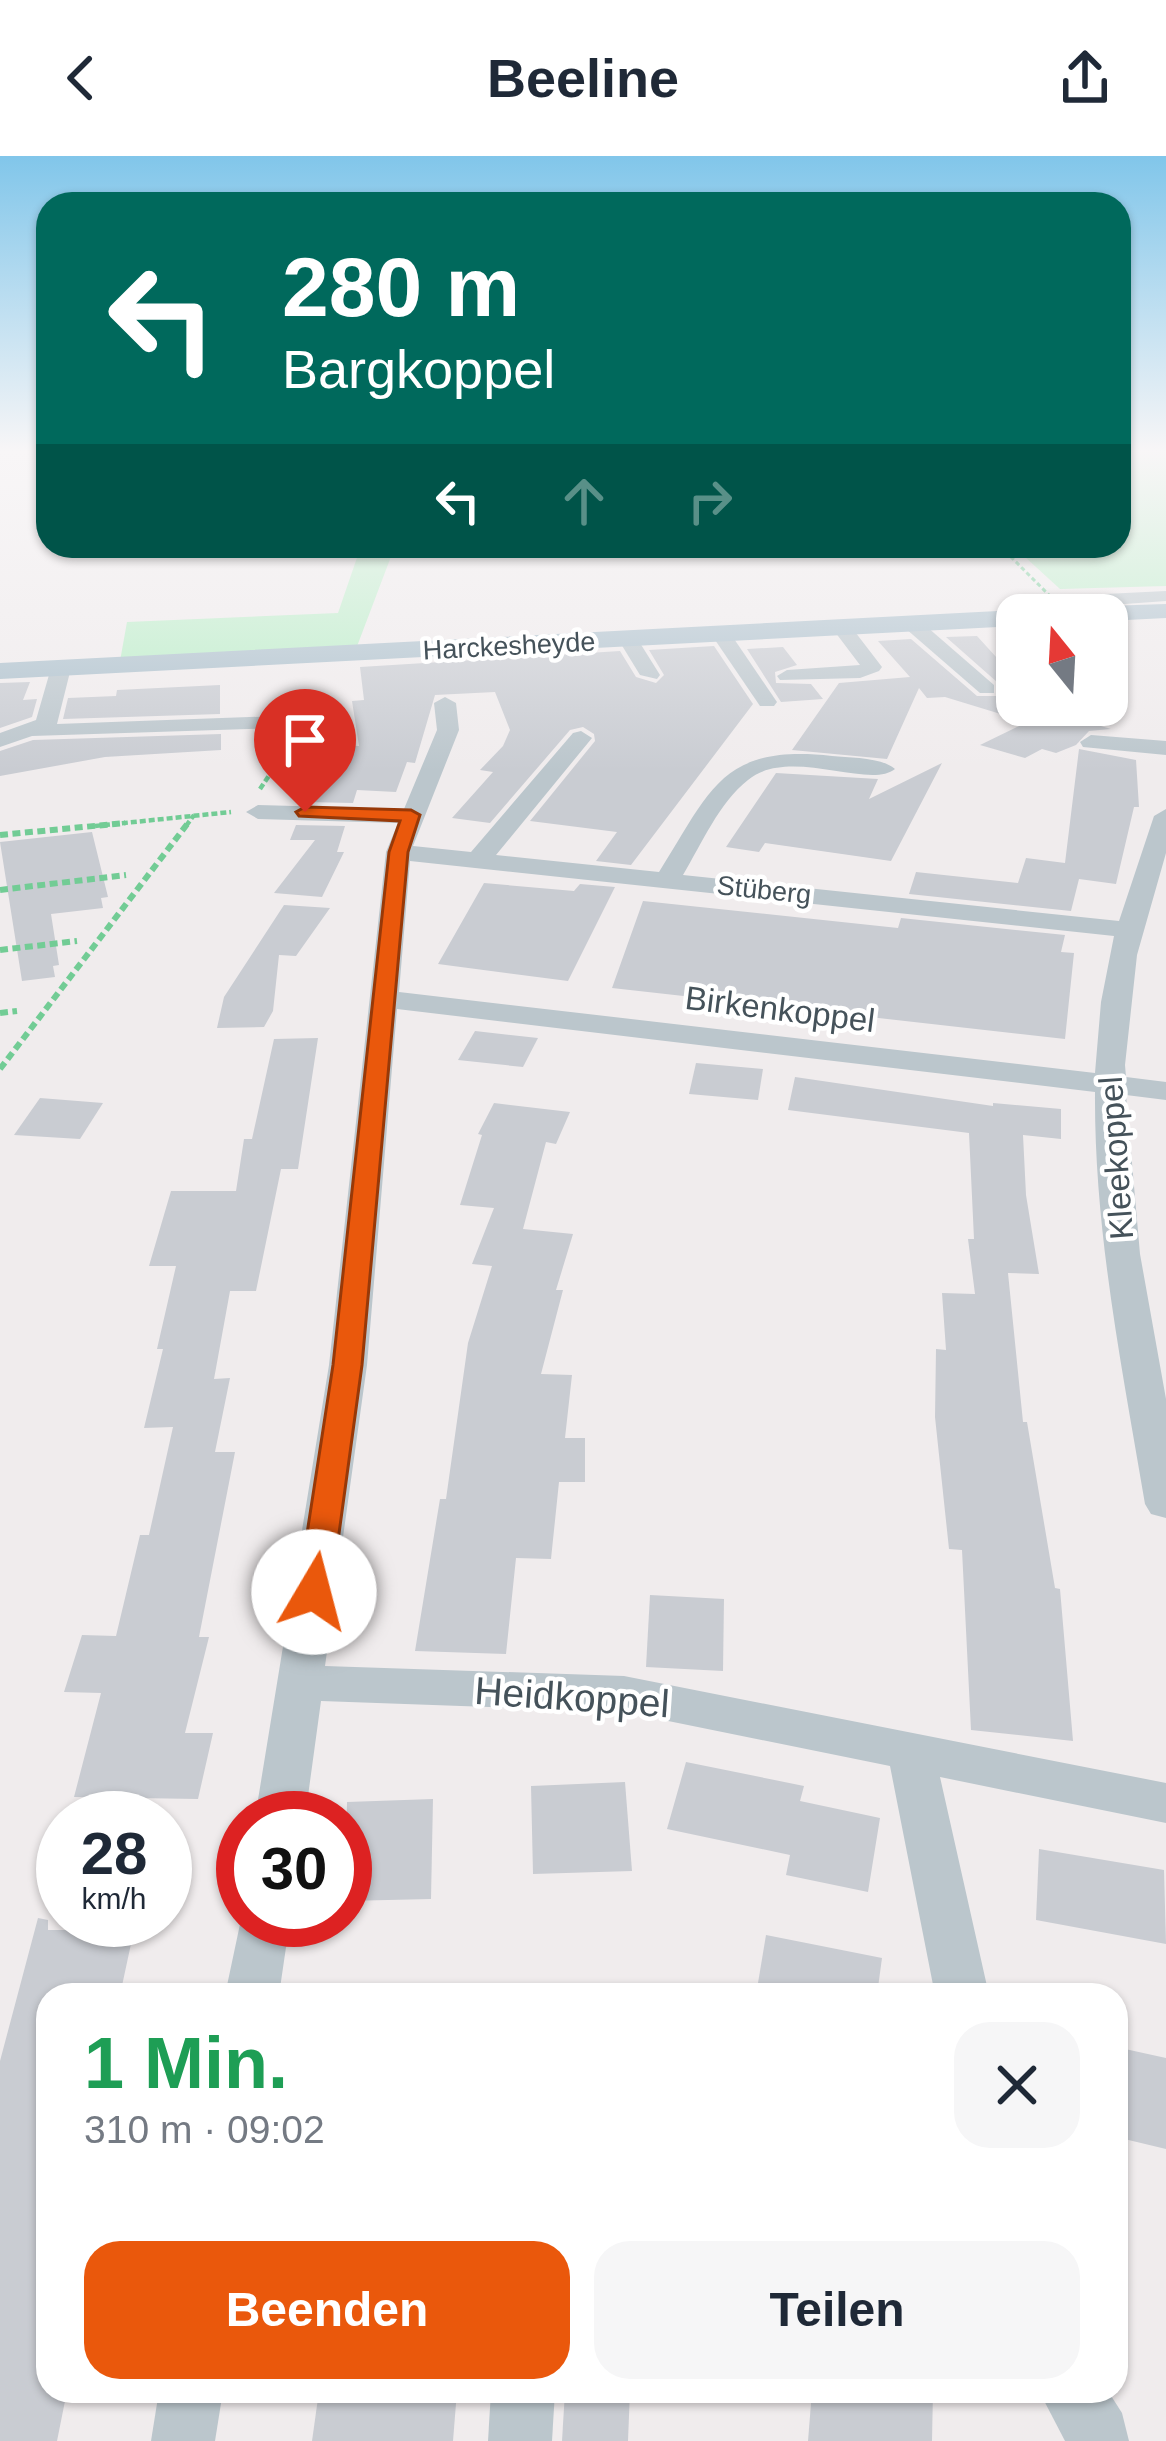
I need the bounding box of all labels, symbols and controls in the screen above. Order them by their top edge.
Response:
icon: back [48,45,114,111]
icon: share [1052,45,1118,111]
text: Beeline [487,48,679,108]
icon: left [84,240,240,396]
text: 280 m [282,240,520,334]
text: Bargkoppel [282,339,555,399]
icon: left [425,468,491,534]
icon: ahead [551,468,617,534]
icon: right [677,468,743,534]
north arrow [996,594,1128,726]
map controls [996,594,1128,726]
street label: Harckesheyde [422,627,596,665]
pin [254,689,356,812]
icon: arrive [272,707,338,773]
street label: Stüberg [715,870,813,910]
street label: Birkenkoppel [683,979,877,1039]
street label: Kleekoppel [1092,1075,1140,1241]
position arrow [251,1529,377,1655]
street label: Heidkoppel [473,1669,671,1725]
speed limit sign: 30 [216,1791,372,1947]
text: 28 [81,1820,147,1887]
text: km/h [81,1882,147,1915]
button: close [954,2022,1080,2148]
text: 1 Min. [84,2023,288,2103]
text: 310 m · 09:02 [84,2108,325,2151]
button: Beenden [84,2241,570,2379]
button: Teilen [594,2241,1080,2379]

